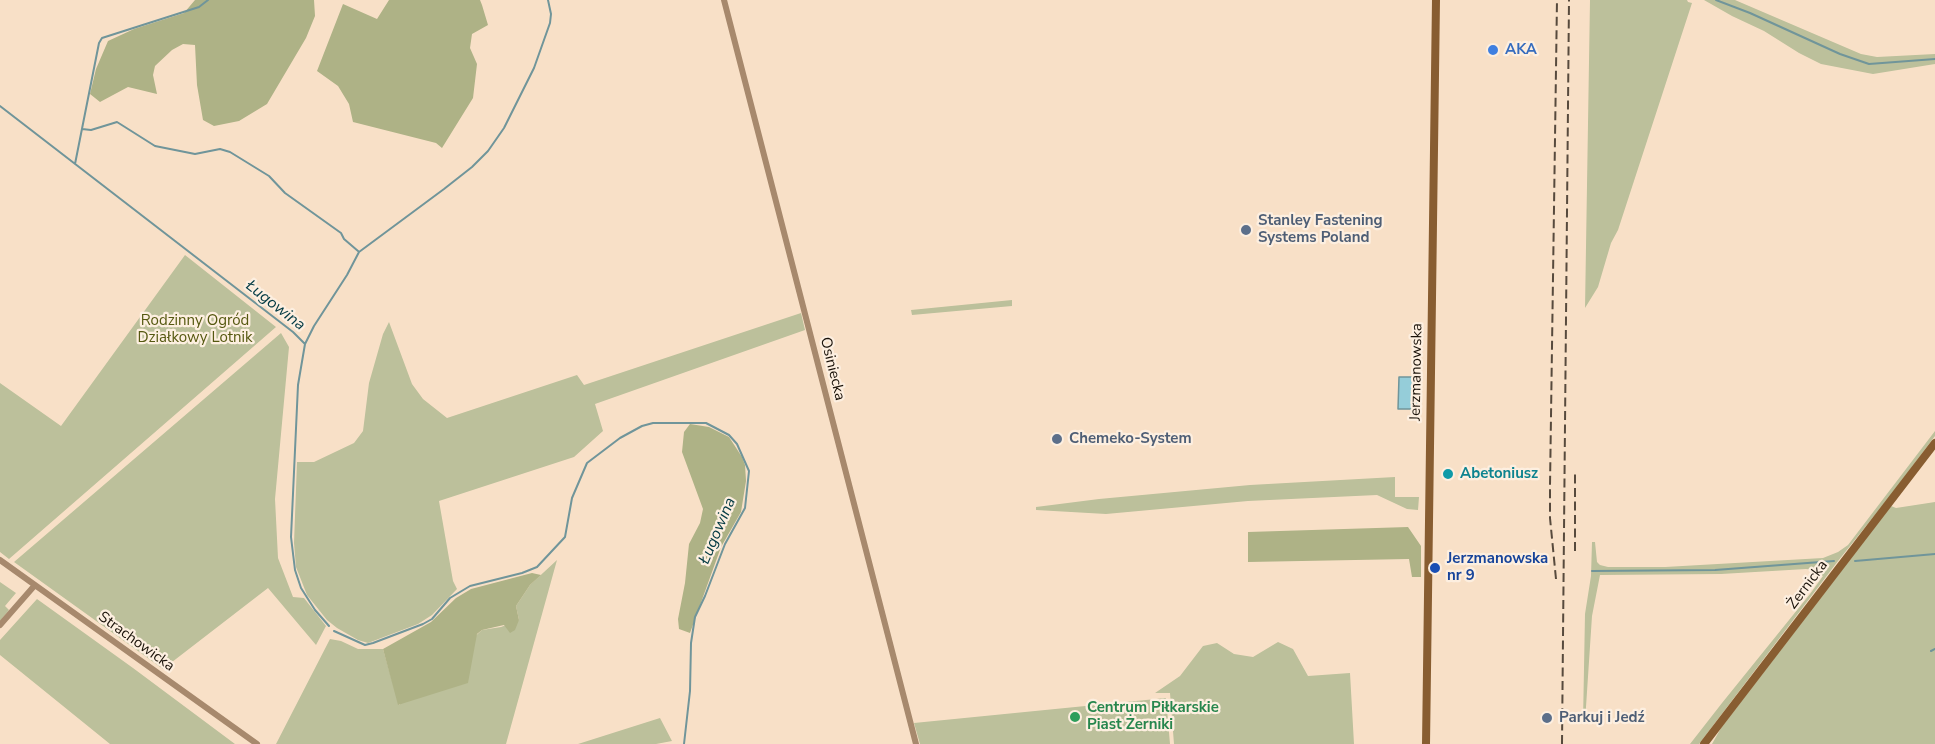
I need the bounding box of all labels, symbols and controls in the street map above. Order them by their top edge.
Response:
place label: AKA [1505,41,1537,59]
marker: AKA [1486,43,1500,57]
place label: Stanley Fastening Systems Poland [1258,212,1383,247]
marker: Stanley Fastening Systems Poland [1239,223,1253,237]
water label: Ługowina [241,277,309,335]
park label: Rodzinny Ogród Działkowy Lotnik [137,312,253,347]
street label: Jerzmanowska [1407,323,1427,421]
street label: Osiniecka [815,336,849,402]
place label: Chemeko-System [1069,430,1192,448]
marker: Chemeko-System [1050,432,1064,446]
place label: Abetoniusz [1460,465,1538,483]
marker: Abetoniusz [1441,467,1455,481]
water label: Ługowina [695,495,741,567]
place label: Jerzmanowska nr 9 [1447,550,1548,585]
street label: Żernicka [1784,557,1832,613]
marker: Jerzmanowska nr 9 [1428,561,1442,575]
street label: Strachowicka [94,608,178,676]
place label: Centrum Piłkarskie Piast Żerniki [1087,699,1219,734]
place label: Parkuj i Jedź [1559,709,1645,727]
marker: Centrum Piłkarskie Piast Żerniki [1068,710,1082,724]
marker: Parkuj i Jedź [1540,711,1554,725]

